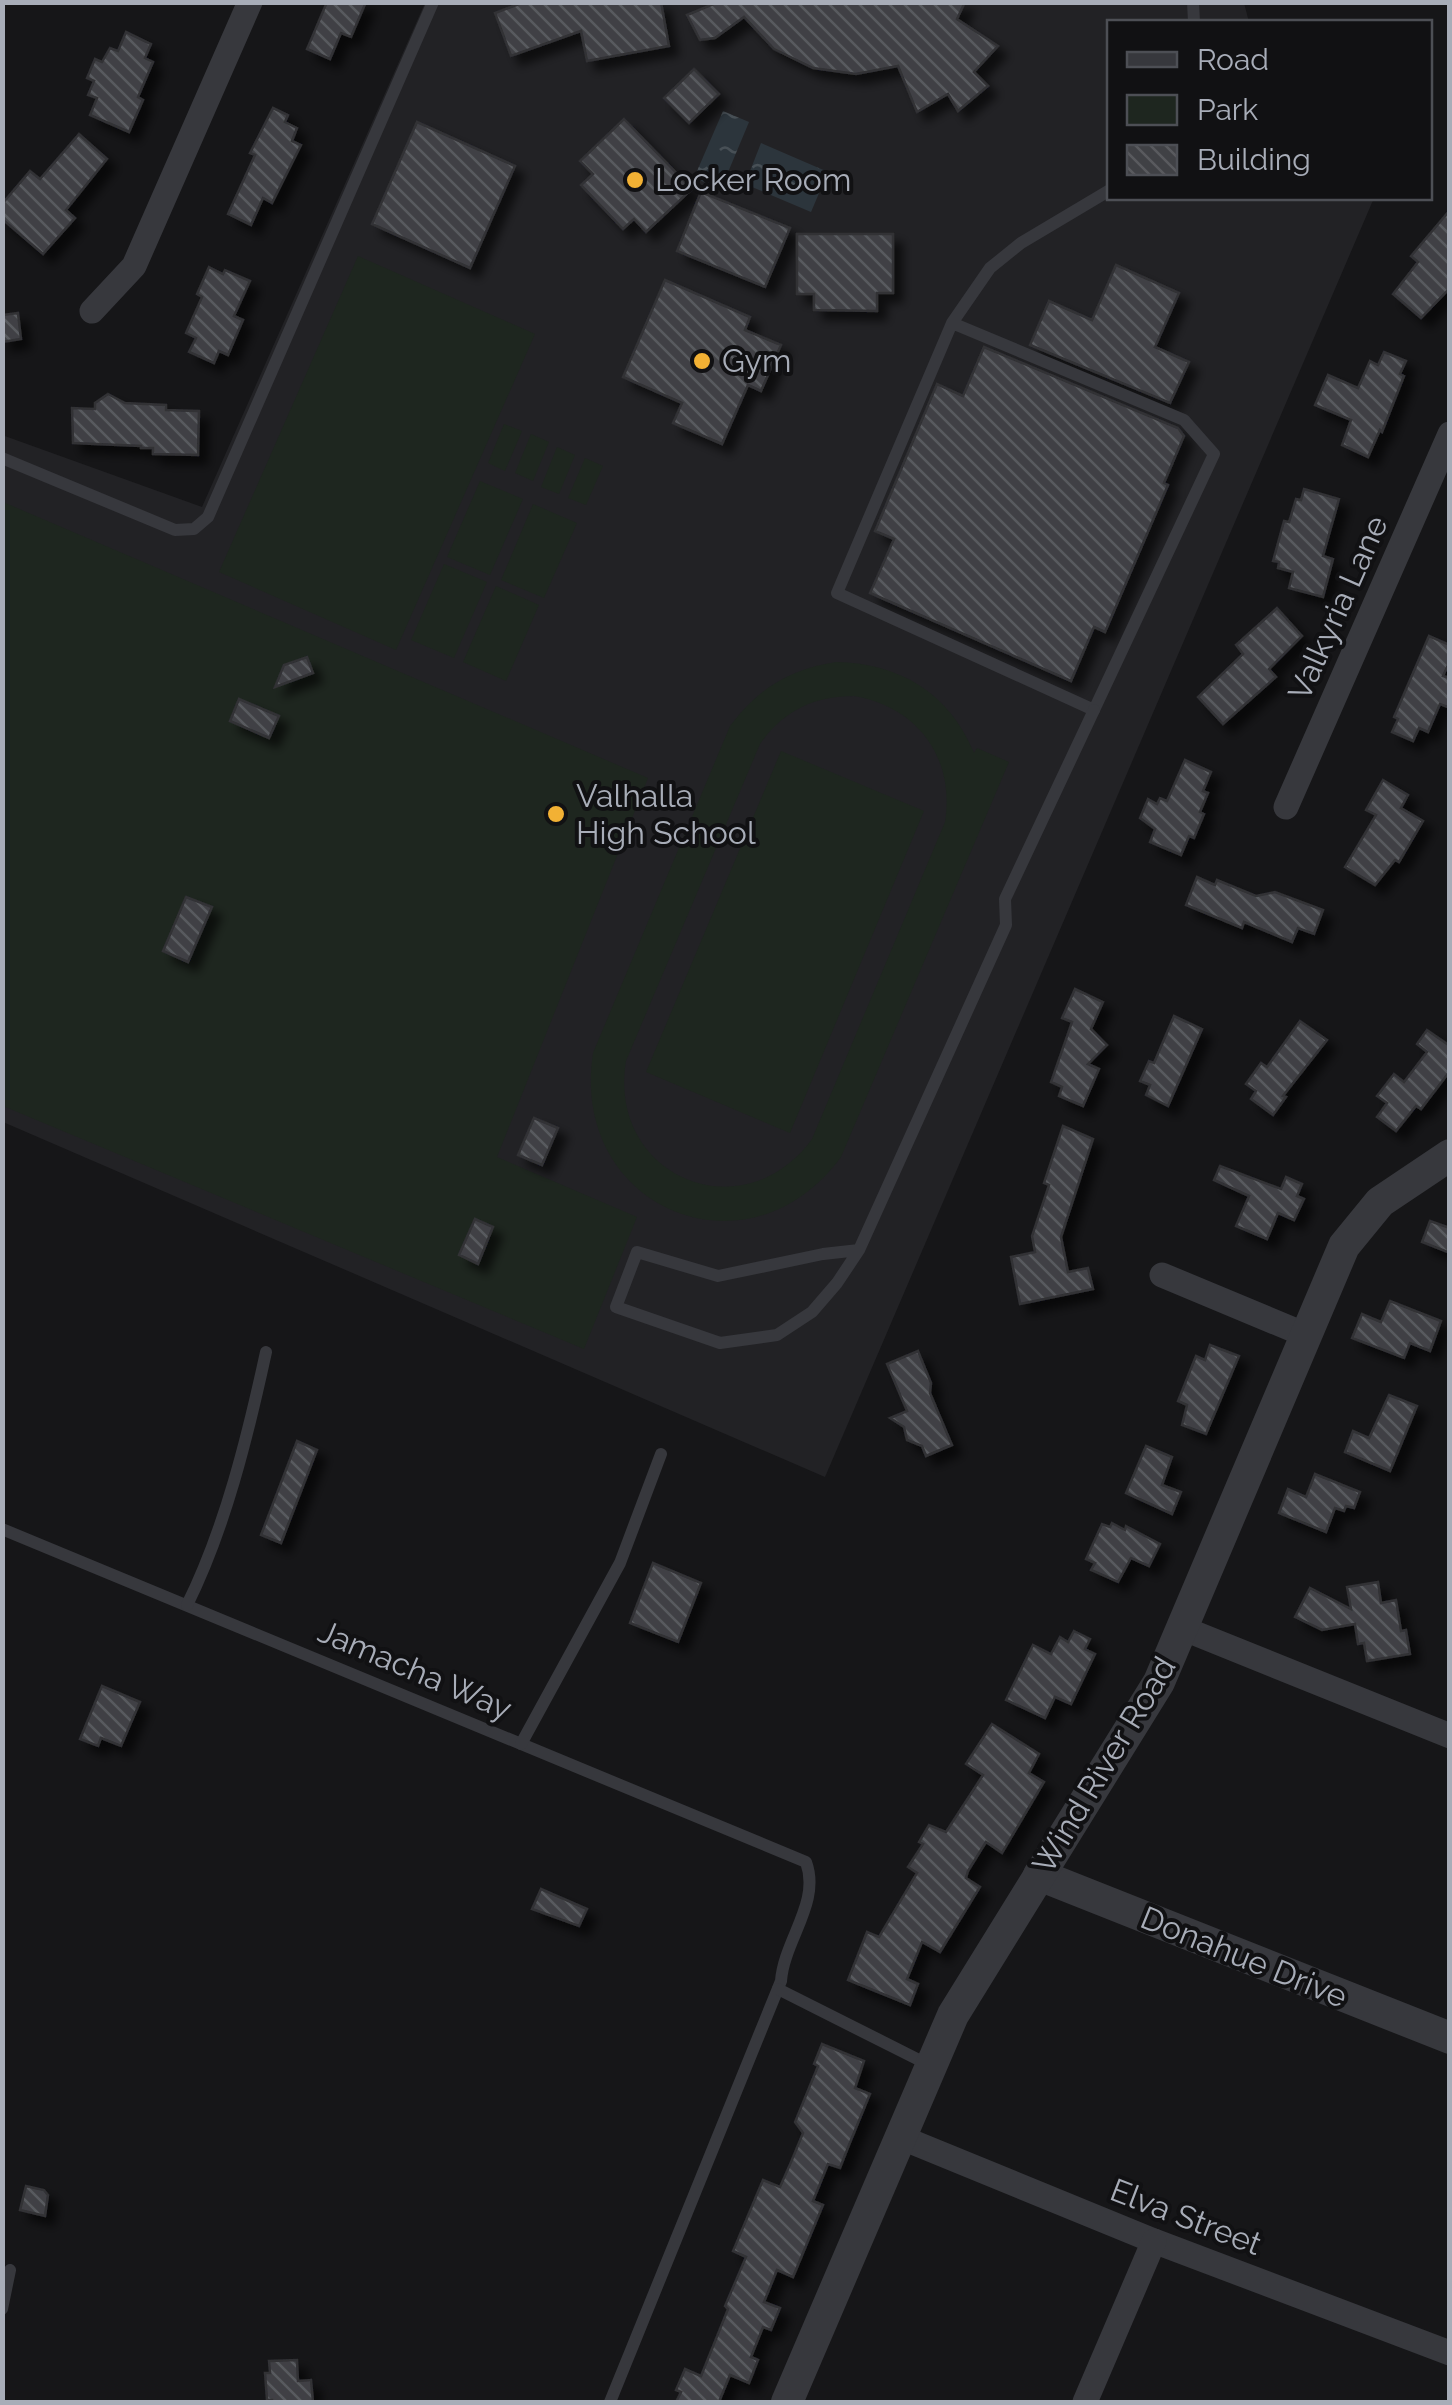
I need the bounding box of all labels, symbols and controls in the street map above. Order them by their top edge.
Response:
legend [1107,20,1432,200]
text: Road [1197,42,1269,77]
text: Park [1197,92,1258,127]
text: Building [1197,142,1311,177]
place label: Locker Room [655,161,851,198]
marker: Locker Room [624,169,646,191]
place label: Gym [722,342,791,379]
marker: Gym [691,350,713,372]
street label: Valkyria Lane [1280,510,1395,706]
place label: Valhalla High School [576,777,756,851]
marker: Valhalla High School [545,803,567,825]
street label: Jamacha Way [313,1612,517,1727]
street label: Wind River Road [1024,1650,1183,1880]
street label: Donahue Drive [1136,1898,1353,2015]
street label: Elva Street [1106,2171,1267,2262]

